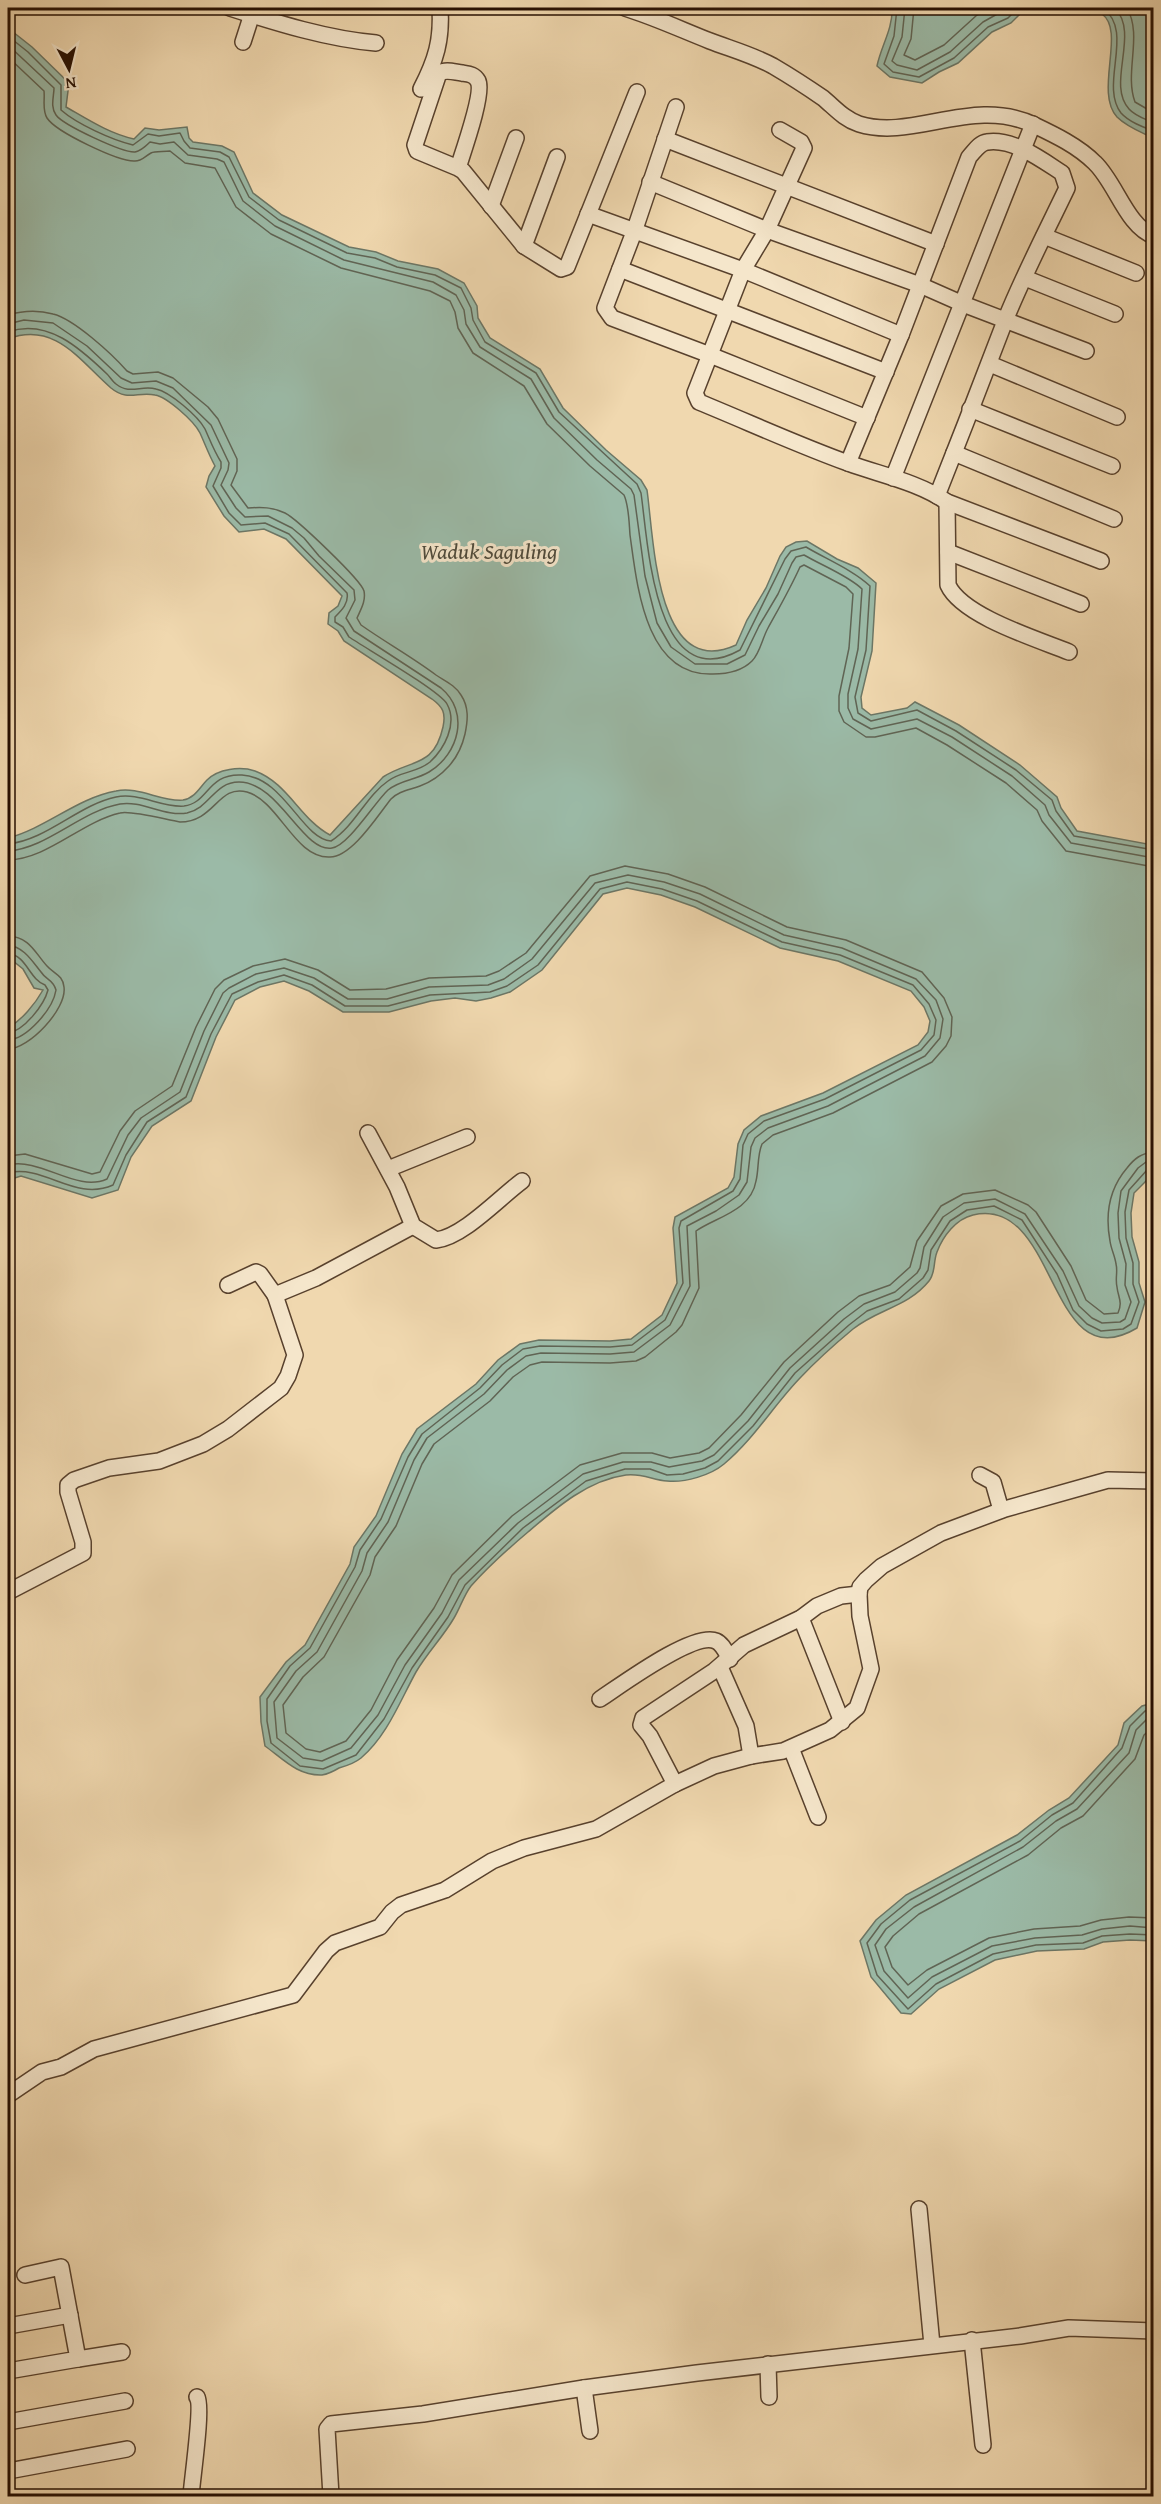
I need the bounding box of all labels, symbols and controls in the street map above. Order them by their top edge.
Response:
north arrow [39,39,99,99]
text: N [64,71,78,96]
water label: Waduk Saguling [421,535,557,567]

